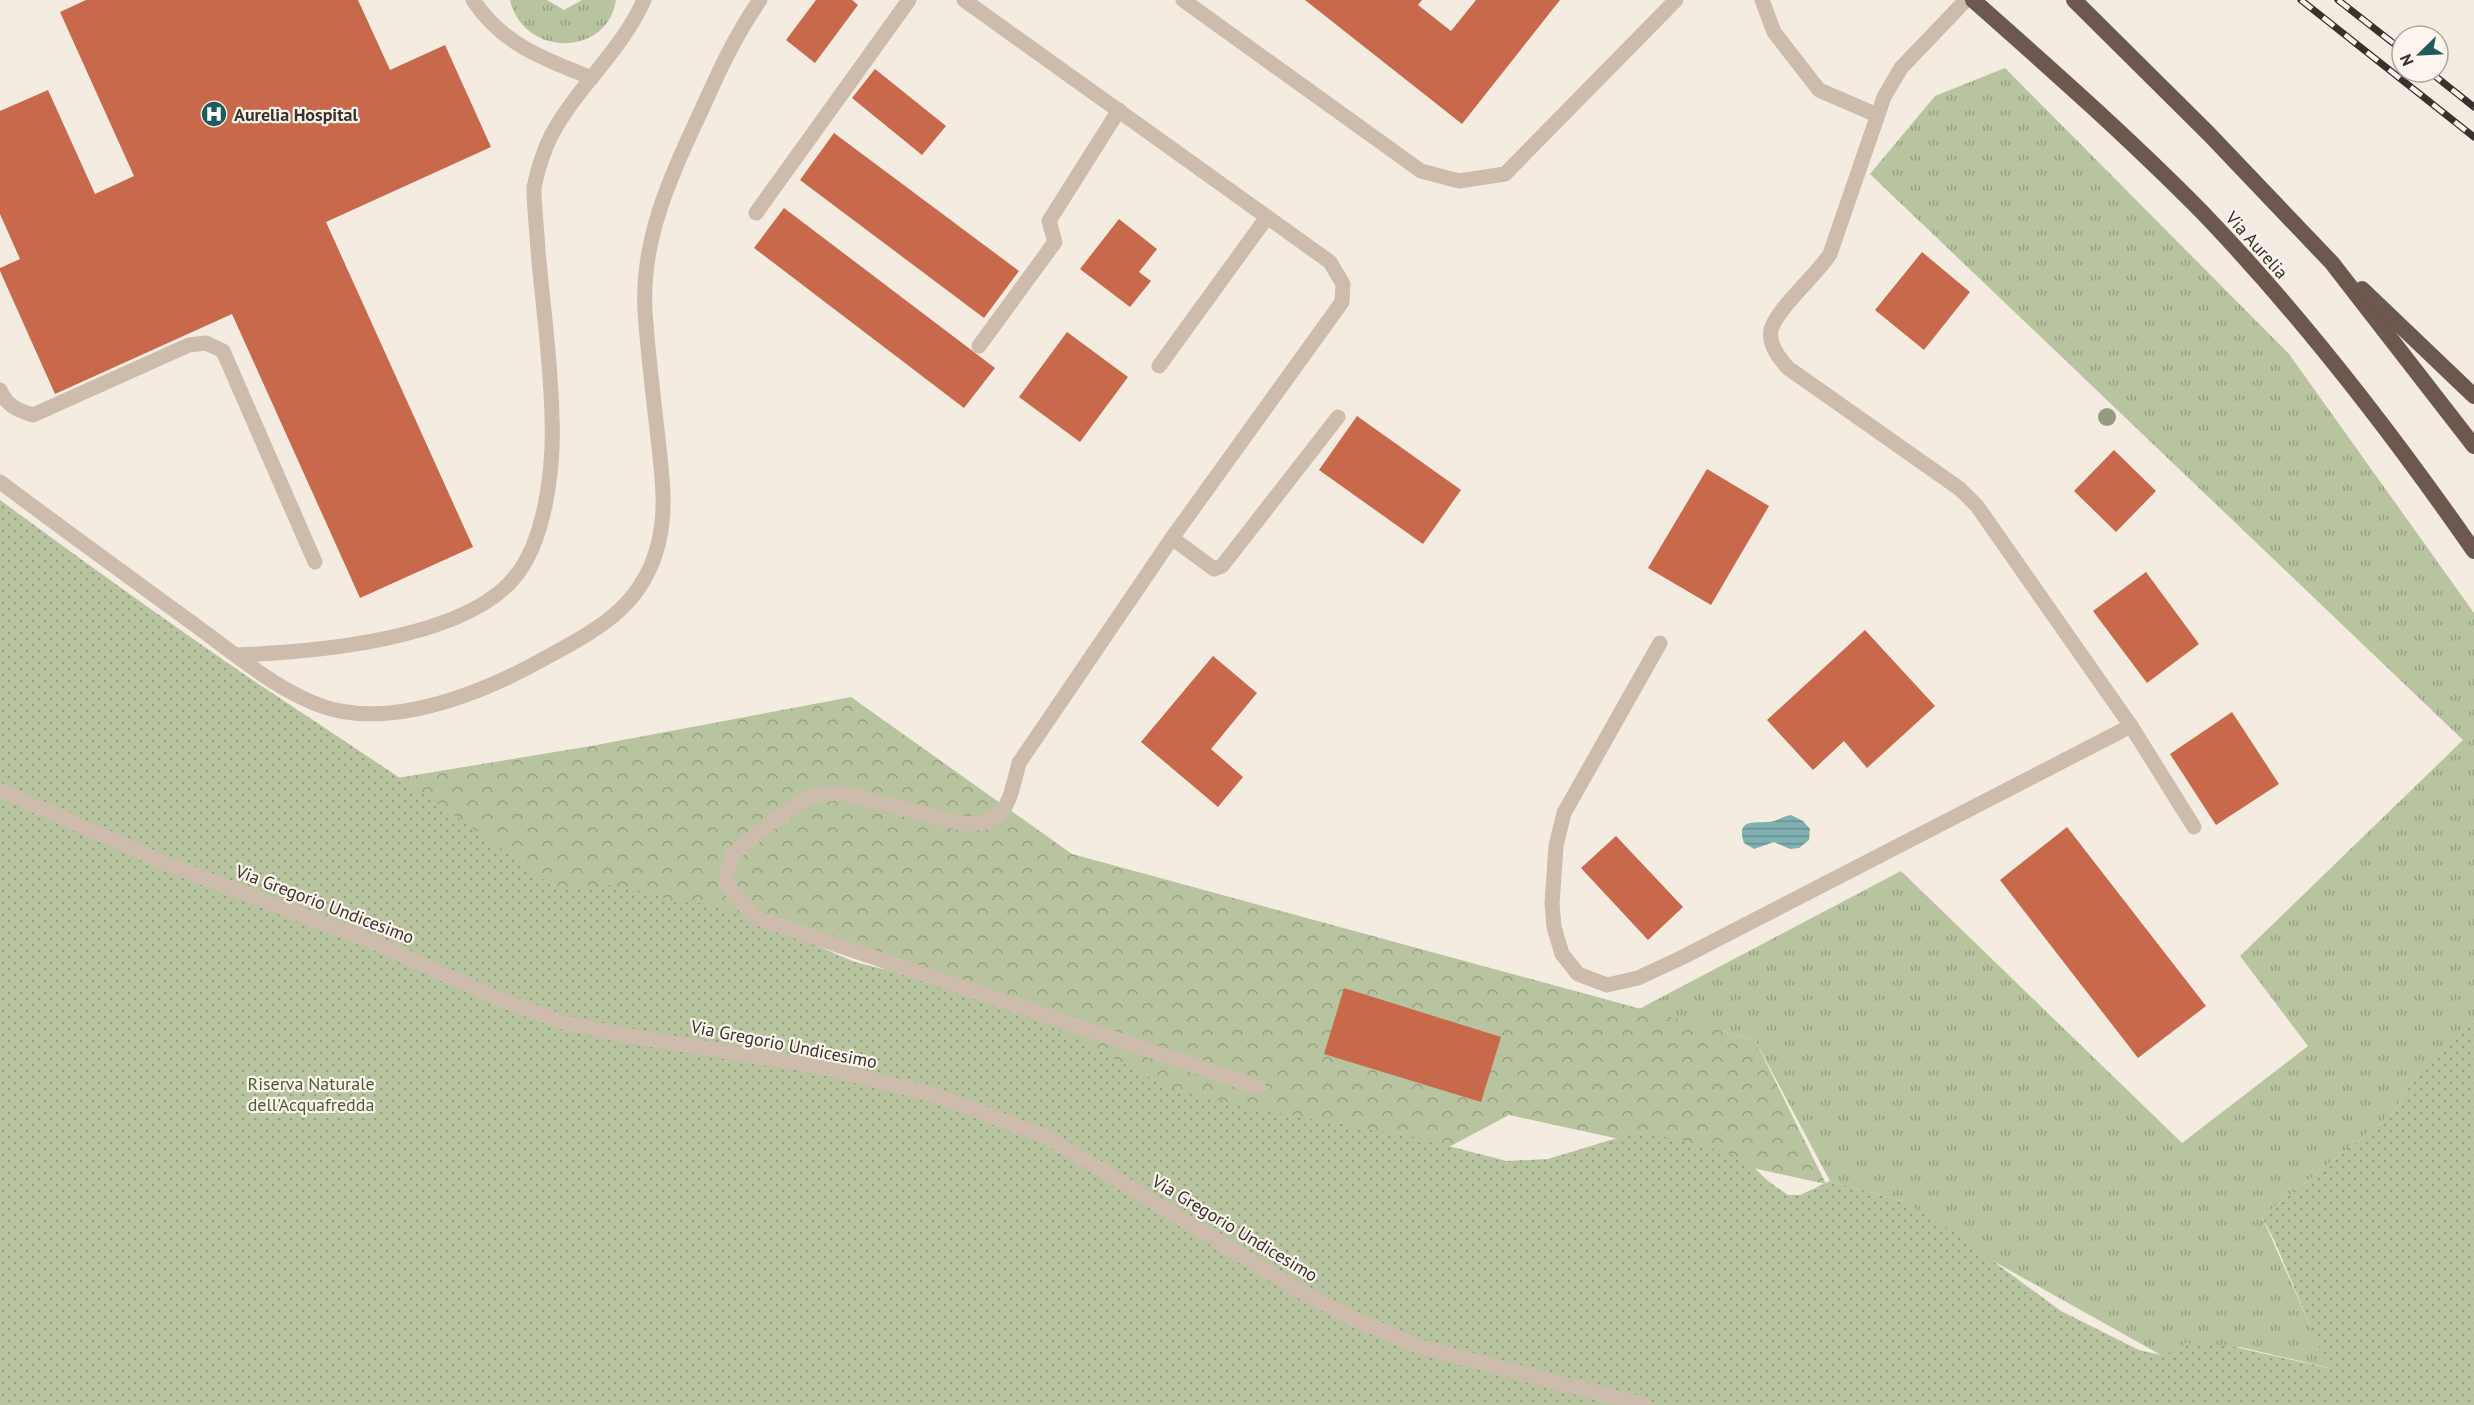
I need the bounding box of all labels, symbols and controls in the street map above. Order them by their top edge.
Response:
north arrow [2390,24,2450,84]
text: N [2395,51,2418,69]
hospital icon: Aurelia Hospital [199,99,229,129]
place label: Aurelia Hospital [234,103,358,126]
street label: Via Aurelia [2220,206,2293,283]
street label: Via Gregorio Undicesimo [232,859,417,949]
street label: Via Gregorio Undicesimo [688,1014,879,1073]
park label: Riserva Naturale dell'Acquafredda [247,1072,375,1116]
street label: Via Gregorio Undicesimo [1147,1169,1322,1287]

